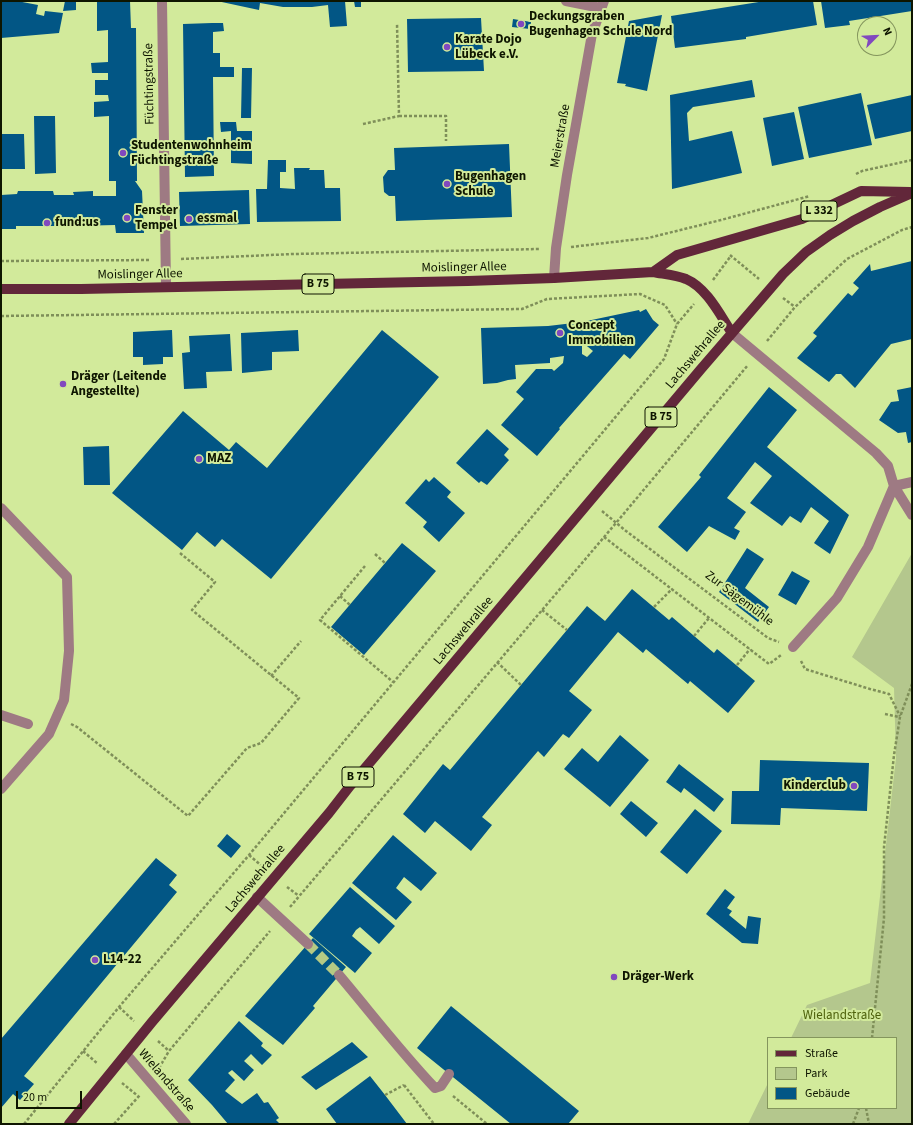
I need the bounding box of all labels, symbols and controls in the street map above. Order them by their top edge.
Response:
place label: Deckungsgraben Bugenhagen Schule Nord [529,9,672,40]
north arrow [857,16,897,56]
marker: Deckungsgraben Bugenhagen Schule Nord [516,19,526,29]
text: N [879,25,896,38]
place label: Karate Dojo Lübeck e.V. [455,32,522,63]
marker: Karate Dojo Lübeck e.V. [442,42,452,52]
street label: Füchtingstraße [141,43,159,125]
street label: Meierstraße [548,103,574,169]
place label: Studentenwohnheim Füchtingstraße [131,138,252,169]
marker: Studentenwohnheim Füchtingstraße [118,148,128,158]
place label: Bugenhagen Schule [455,169,526,200]
marker: Bugenhagen Schule [442,179,452,189]
road number: L 332 [801,201,837,221]
place label: Fenster Tempel [135,203,178,234]
place label: essmal [197,211,237,227]
marker: Fenster Tempel [122,213,132,223]
marker: essmal [184,214,194,224]
place label: fund:us [55,215,99,231]
marker: fund:us [42,218,52,228]
street label: Moislinger Allee [421,259,507,277]
street label: Moislinger Allee [97,266,183,284]
road number: B 75 [302,274,334,294]
place label: Concept Immobilien [568,318,634,349]
street label: Lachswehrallee [663,318,729,392]
marker: Concept Immobilien [555,328,565,338]
place label: Dräger (Leitende Angestellte) [71,369,167,400]
marker: Dräger (Leitende Angestellte) [58,379,68,389]
road number: B 75 [645,407,677,427]
place label: MAZ [207,451,231,467]
marker: MAZ [194,454,204,464]
street label: Zur Sägemühle [702,568,776,630]
street label: Lachswehrallee [431,594,497,668]
road number: B 75 [342,767,374,787]
place label: Kinderclub [783,778,846,794]
marker: Kinderclub [849,781,859,791]
street label: Lachswehrallee [223,842,289,916]
place label: L14-22 [103,952,142,968]
marker: L14-22 [90,955,100,965]
place label: Dräger-Werk [622,969,694,985]
marker: Dräger-Werk [609,972,619,982]
park label: Wielandstraße [803,1008,881,1024]
legend [767,1037,897,1109]
text: Straße [805,1045,838,1062]
street label: Wielandstraße [134,1046,198,1116]
text: Park [805,1065,827,1082]
scale bar [18,1083,84,1109]
text: Gebäude [805,1085,850,1102]
text: 20 m [23,1089,47,1106]

